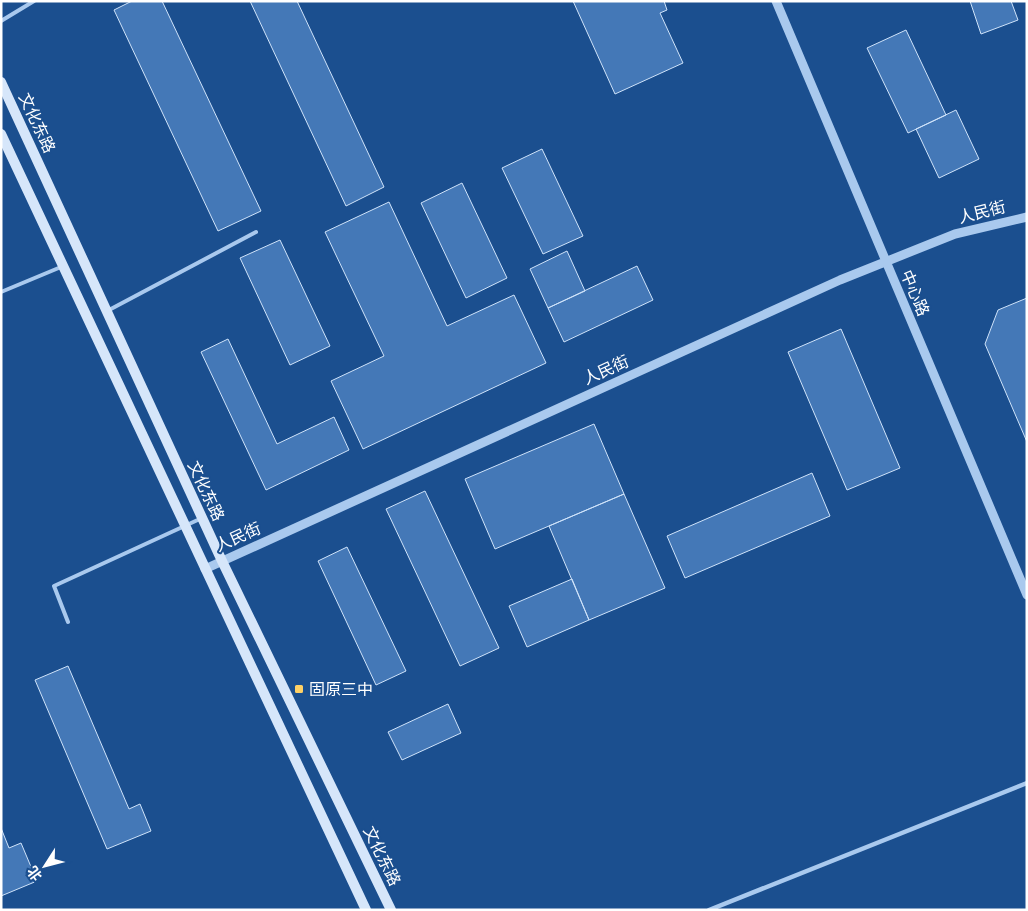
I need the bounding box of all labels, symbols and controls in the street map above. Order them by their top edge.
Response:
street label: 文化东路 [15,90,59,156]
street label: 人民街 [956,197,1008,227]
street label: 中心路 [897,267,933,319]
street label: 人民街 [580,352,632,388]
street label: 文化东路 [184,458,228,524]
street label: 人民街 [212,519,264,555]
place label: 固原三中 [309,680,373,699]
marker: 固原三中 [293,683,305,695]
street label: 文化东路 [359,823,405,889]
north arrow [20,841,70,891]
text: 北 [24,863,45,884]

